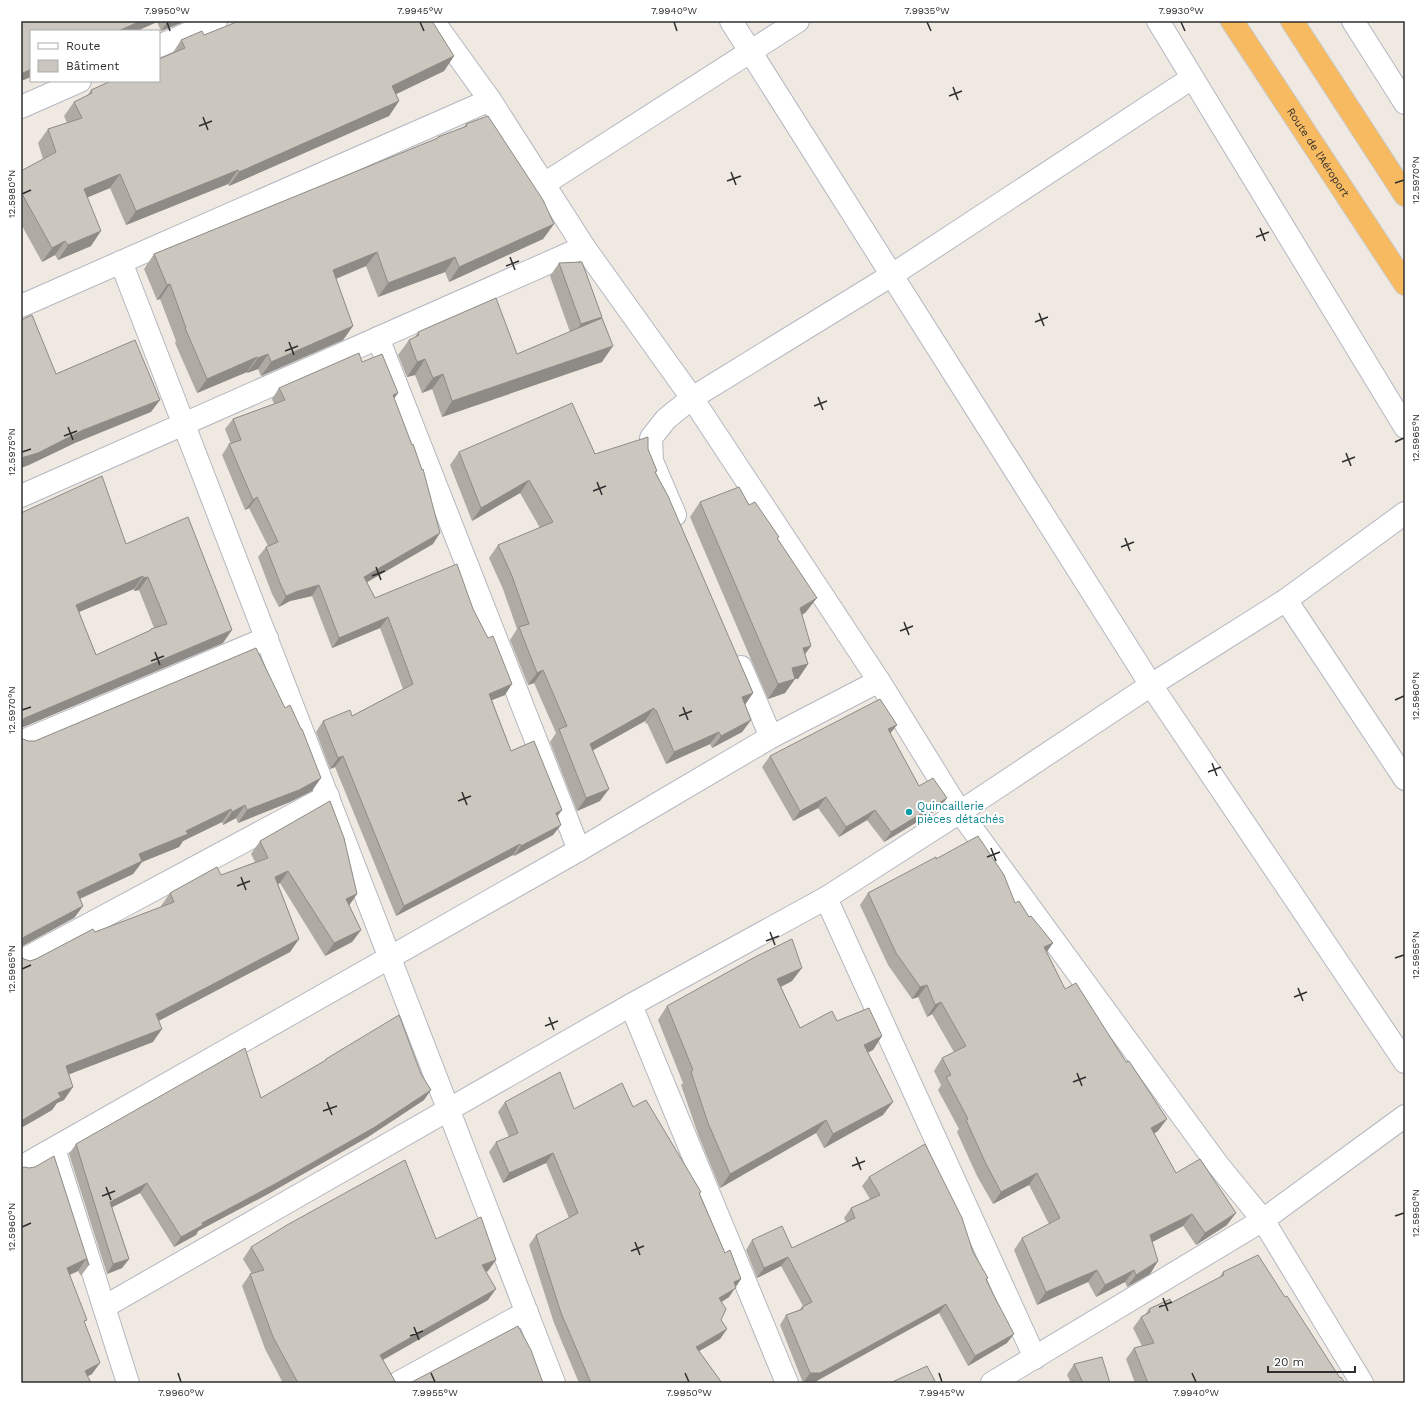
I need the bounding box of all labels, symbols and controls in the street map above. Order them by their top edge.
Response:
text: 7.9950°W [144,5,190,16]
text: 7.9945°W [397,5,443,16]
text: 7.9940°W [651,5,697,16]
text: 7.9935°W [904,5,950,16]
text: 7.9930°W [1158,5,1204,16]
legend [30,30,160,82]
text: Route [66,39,100,53]
text: Bâtiment [66,59,119,73]
street label: Route de l'Aéroport [1284,106,1352,200]
text: 12.5970°N [1410,156,1421,204]
text: 12.5980°N [6,170,17,218]
text: 12.5965°N [1410,414,1421,462]
text: 12.5975°N [6,428,17,476]
text: 12.5960°N [1410,672,1421,720]
text: 12.5970°N [6,686,17,734]
place label: Quincaillerie pièces détachés [917,800,1004,826]
marker: Quincaillerie pièces détachés [904,807,914,817]
text: 12.5955°N [1410,931,1421,979]
text: 12.5965°N [6,945,17,993]
text: 12.5950°N [1410,1189,1421,1237]
text: 12.5960°N [6,1203,17,1251]
scale bar [1268,1348,1355,1374]
text: 20 m [1274,1355,1304,1369]
text: 7.9960°W [158,1387,204,1398]
text: 7.9955°W [412,1387,458,1398]
text: 7.9950°W [666,1387,712,1398]
text: 7.9945°W [919,1387,965,1398]
text: 7.9940°W [1173,1387,1219,1398]

